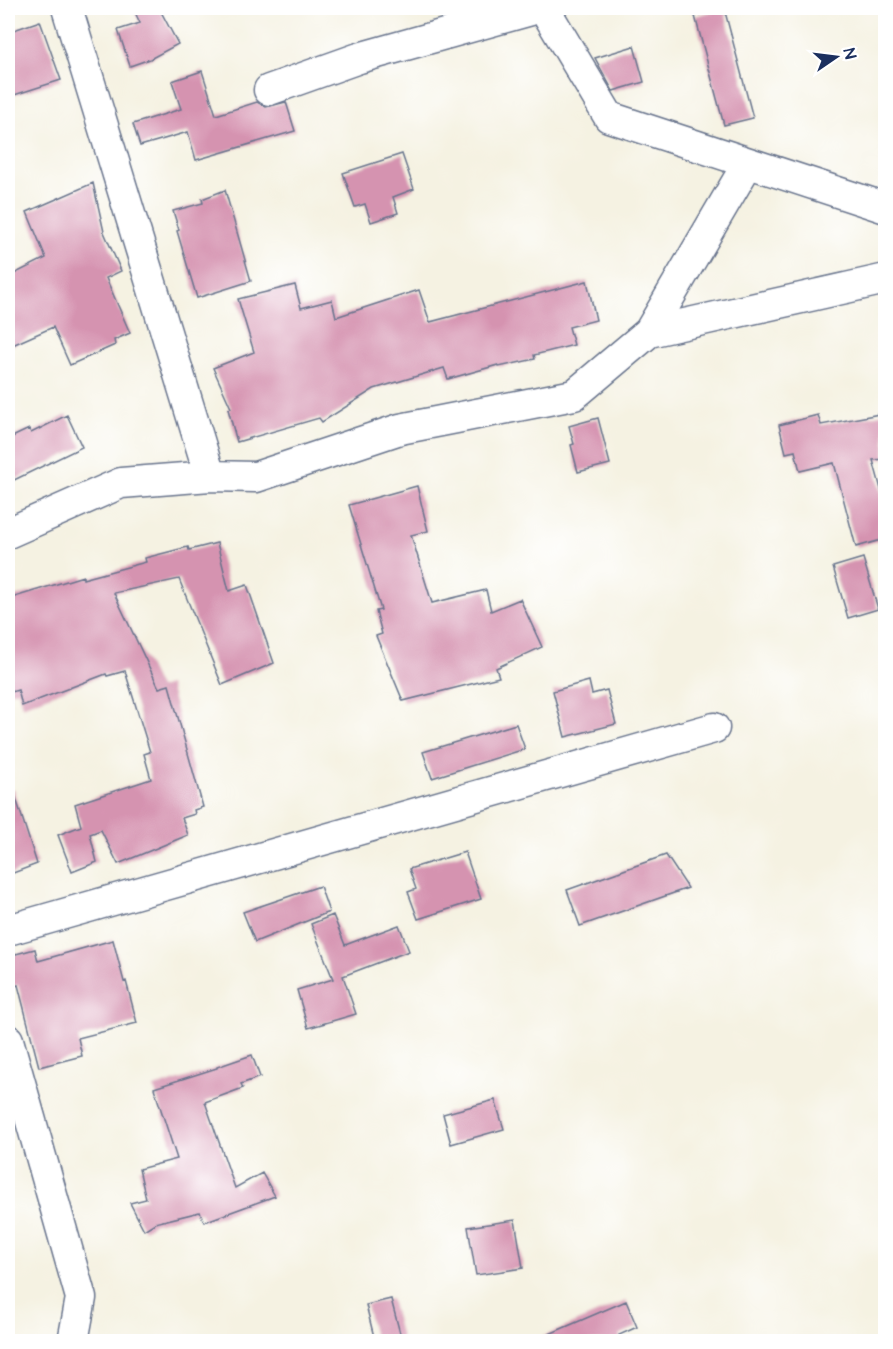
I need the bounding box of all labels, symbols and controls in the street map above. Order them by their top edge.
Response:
north arrow [806,27,866,87]
text: N [838,46,861,61]

